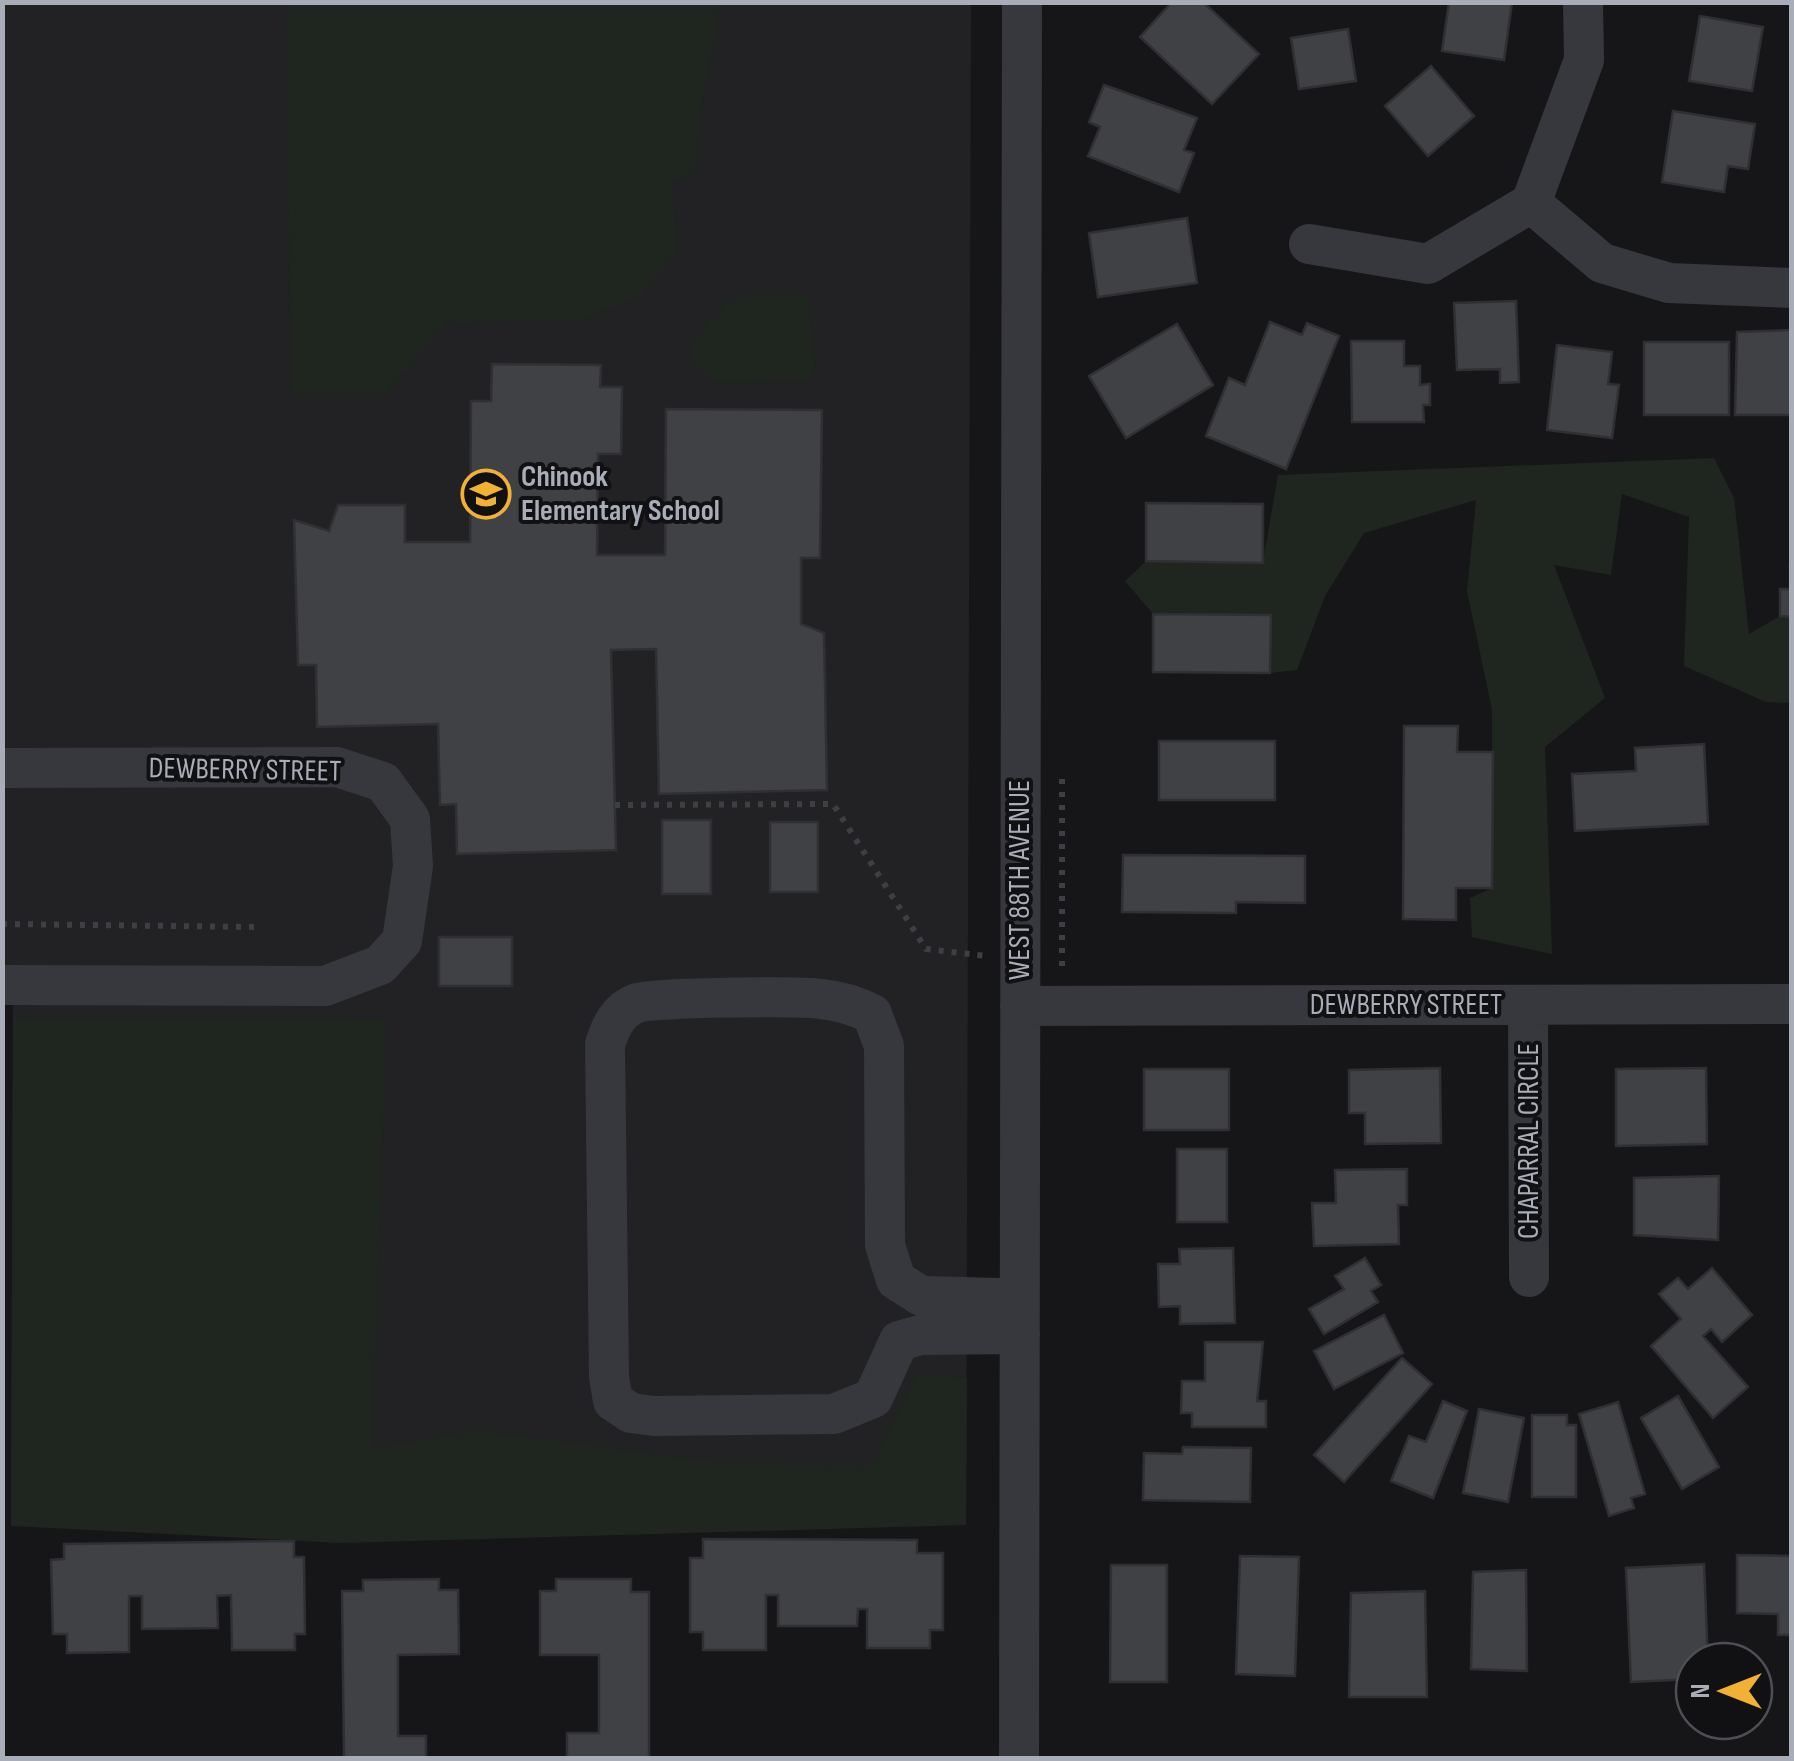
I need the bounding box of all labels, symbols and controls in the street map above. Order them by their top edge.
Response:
place label: Chinook Elementary School [521,459,720,529]
school or university icon: Chinook Elementary School [460,468,512,520]
street label: DEWBERRY STREET [148,750,342,790]
street label: WEST 88TH AVENUE [1002,780,1038,980]
street label: DEWBERRY STREET [1310,987,1502,1023]
street label: CHAPARRAL CIRCLE [1511,1043,1547,1239]
north arrow [1674,1641,1774,1741]
text: N [1684,1684,1717,1698]

